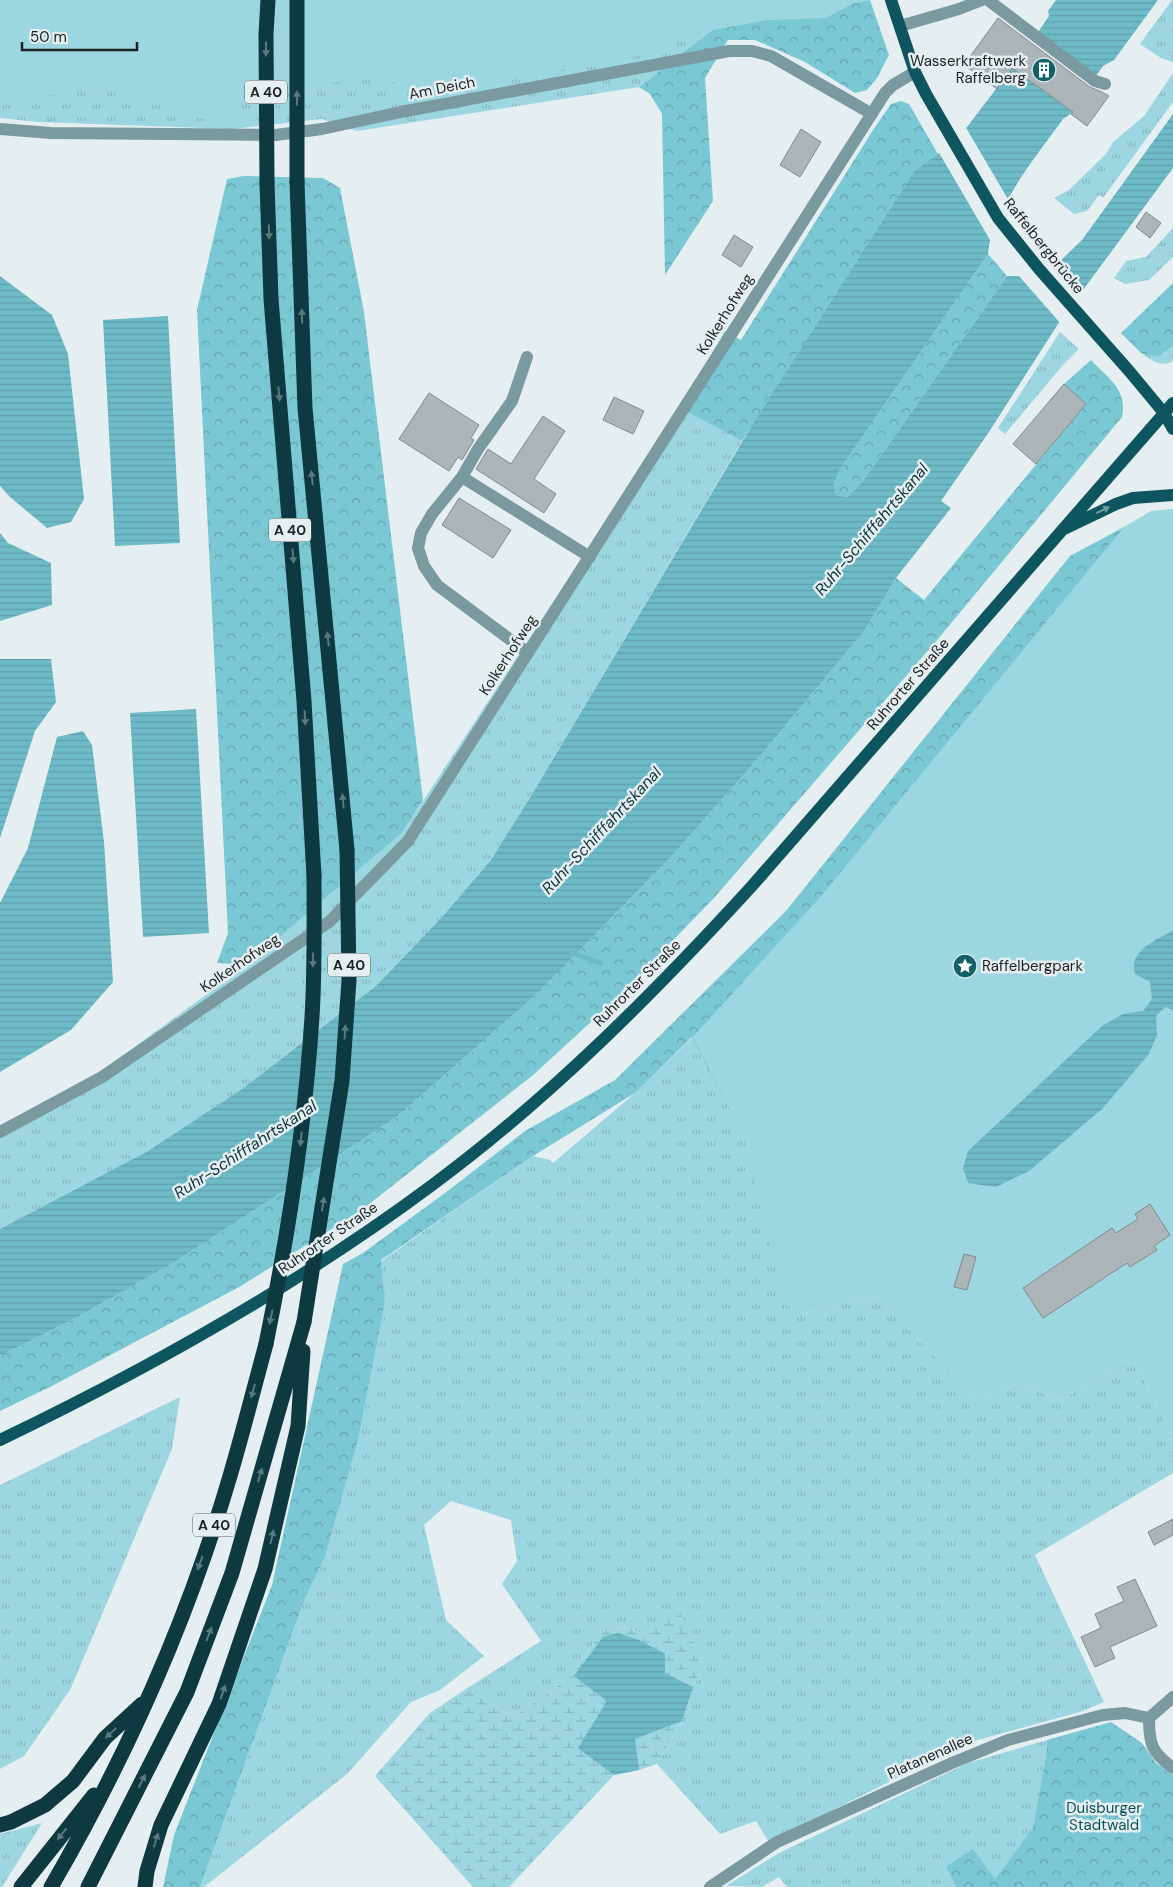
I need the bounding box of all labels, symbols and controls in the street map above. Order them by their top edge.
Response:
scale bar [22,20,138,52]
text: 50 m [30,27,67,47]
one-way arrow [262,41,270,57]
place label: Wasserkraftwerk Raffelberg [910,51,1026,88]
building icon: Wasserkraftwerk Raffelberg [1031,57,1057,83]
street label: Am Deich [407,72,477,104]
road number: A 40 [245,80,287,104]
one-way arrow [293,90,301,106]
street label: Raffelbergbrücke [999,194,1089,298]
one-way arrow [265,224,273,240]
street label: Kolkerhofweg [692,270,758,358]
one-way arrow [297,307,305,323]
one-way arrow [276,386,284,402]
water label: Ruhr-Schifffahrtskanal [810,459,933,600]
one-way arrow [308,469,316,485]
one-way arrow [1096,505,1110,513]
road number: A 40 [269,518,311,542]
one-way arrow [289,548,297,564]
street label: Kolkerhofweg [474,611,542,699]
one-way arrow [324,631,332,647]
street label: Ruhrorter Straße [862,634,954,734]
one-way arrow [302,710,310,726]
water label: Ruhr-Schifffahrtskanal [537,762,666,898]
one-way arrow [339,793,347,809]
street label: Kolkerhofweg [196,929,284,997]
street label: Ruhrorter Straße [589,935,685,1031]
one-way arrow [309,952,317,968]
place icon: Raffelbergpark [952,953,978,979]
road number: A 40 [328,954,370,976]
place label: Raffelbergpark [982,956,1083,976]
one-way arrow [342,1024,350,1040]
water label: Ruhr-Schifffahrtskanal [170,1095,321,1203]
one-way arrow [297,1131,305,1147]
one-way arrow [319,1196,327,1212]
street label: Ruhrorter Straße [274,1197,382,1279]
one-way arrow [267,1309,275,1325]
one-way arrow [249,1384,257,1399]
one-way arrow [256,1468,264,1483]
road number: A 40 [193,1514,235,1536]
one-way arrow [268,1529,276,1545]
one-way arrow [196,1556,203,1571]
one-way arrow [206,1626,213,1641]
one-way arrow [220,1684,228,1699]
one-way arrow [105,1727,117,1739]
street label: Platanenallee [884,1728,976,1784]
one-way arrow [138,1774,146,1788]
park label: Duisburger Stadtwald [1066,1798,1142,1835]
one-way arrow [57,1827,68,1840]
one-way arrow [153,1832,161,1847]

